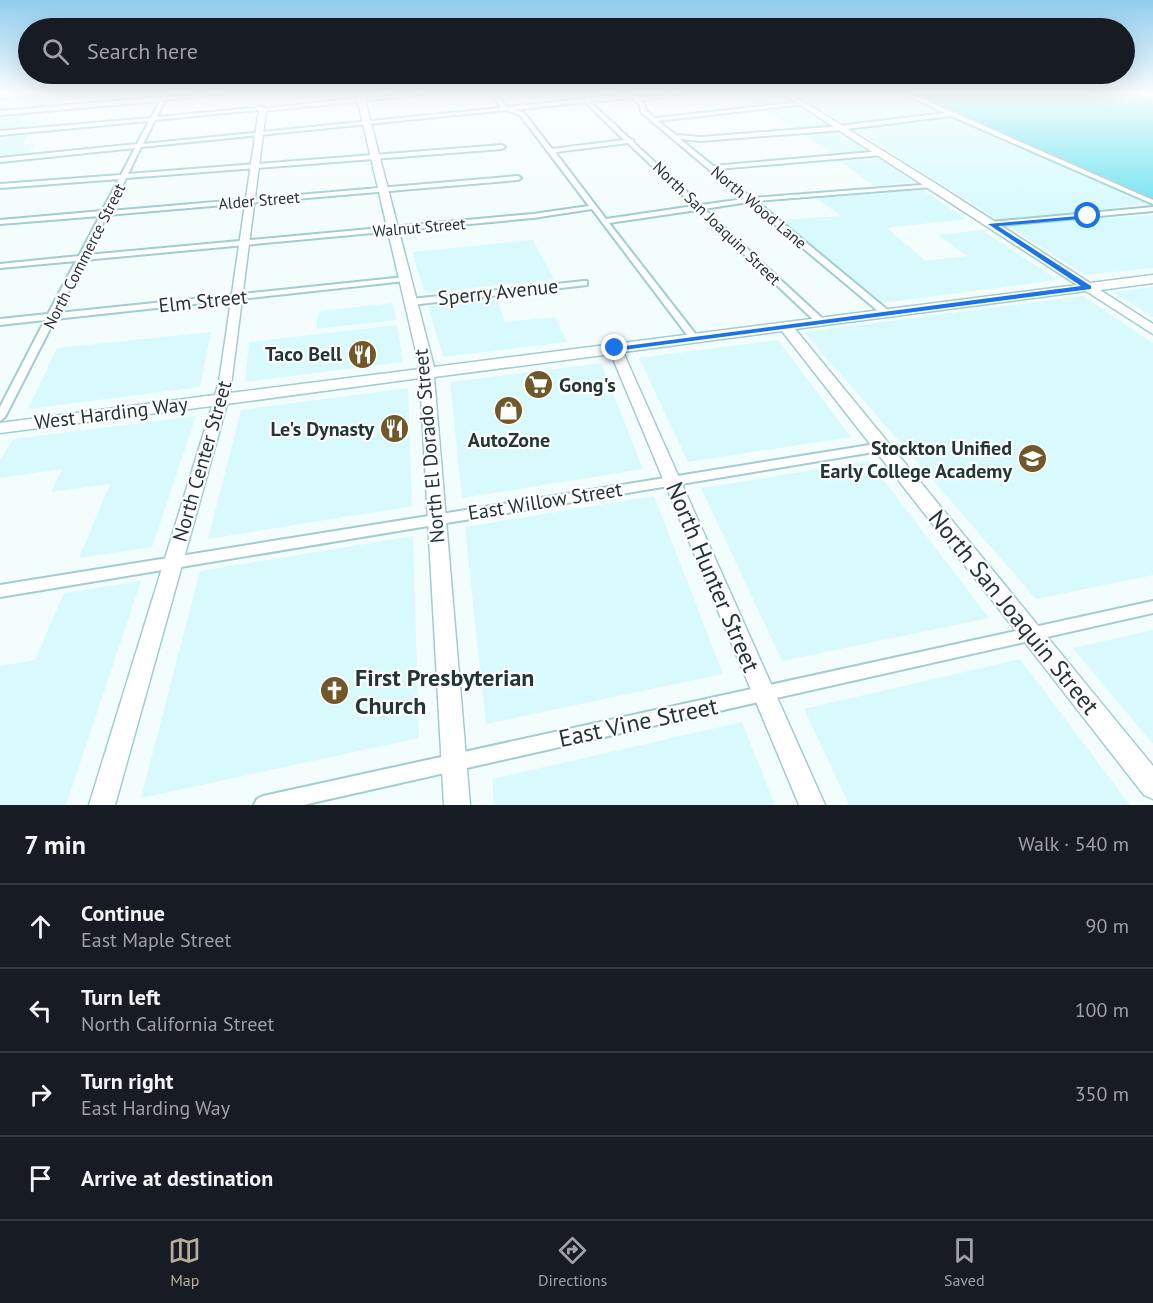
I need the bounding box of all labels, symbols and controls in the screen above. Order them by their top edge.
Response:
search box [18,18,1135,84]
icon: search [39,35,72,68]
text: Search here [87,37,198,65]
street label: North San Joaquin Street [649,157,785,290]
street label: North Wood Lane [707,161,811,253]
street label: North Commerce Street [39,179,130,332]
street label: Alder Street [218,186,301,214]
route start [1074,202,1100,228]
street label: Walnut Street [372,213,467,241]
street label: Sperry Avenue [436,273,560,311]
street label: Elm Street [157,283,249,319]
route end [601,334,627,360]
restaurant icon: Taco Bell [347,338,379,370]
place label: Taco Bell [265,341,342,367]
street label: North El Dorado Street [408,348,450,544]
supermarket icon: Gong's [522,369,554,401]
place label: Gong's [559,372,616,398]
street label: North Center Street [167,377,237,545]
street label: West Harding Way [33,391,190,435]
shop icon: AutoZone [493,394,525,426]
restaurant icon: Le's Dynasty [379,413,411,445]
place label: Le's Dynasty [270,416,374,442]
place label: AutoZone [468,427,550,453]
place label: Stockton Unified Early College Academy [820,435,1012,484]
school or university icon: Stockton Unified Early College Academy [1017,443,1049,475]
street label: East Willow Street [466,476,624,526]
street label: North Hunter Street [659,477,767,677]
street label: North San Joaquin Street [922,503,1106,721]
place label: First Presbyterian Church [355,662,534,721]
church icon: First Presbyterian Church [318,675,350,707]
street label: East Vine Street [556,690,720,754]
text: 7 min [24,828,86,861]
text: Walk · 540 m [1018,831,1129,857]
text: Continue [81,899,165,927]
icon: ahead [24,910,57,943]
text: 90 m [1086,913,1129,939]
text: East Maple Street [81,927,231,953]
text: Turn left [81,983,161,1011]
icon: left [24,994,57,1027]
text: 100 m [1075,997,1129,1023]
text: North California Street [81,1011,274,1037]
text: Turn right [81,1067,173,1095]
icon: right [24,1078,57,1111]
text: 350 m [1075,1081,1129,1107]
text: East Harding Way [81,1095,230,1121]
icon: arrive [24,1162,57,1195]
text: Arrive at destination [81,1164,273,1192]
tab: Map [168,1234,201,1290]
tab: Directions [538,1234,607,1290]
tab: Saved [944,1234,985,1290]

